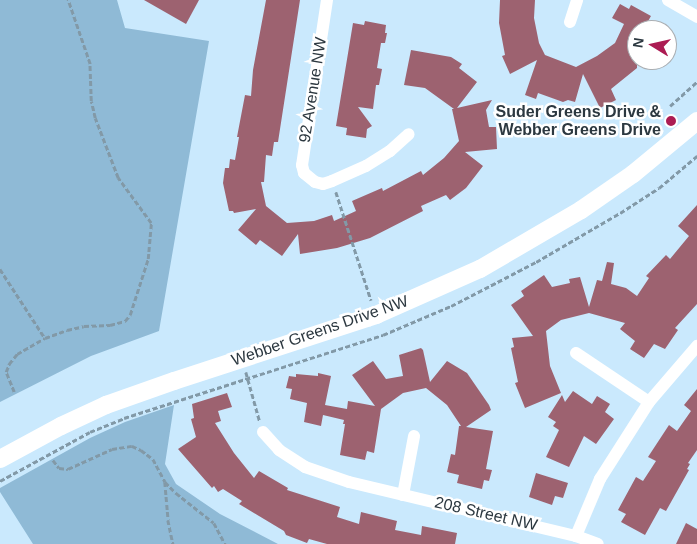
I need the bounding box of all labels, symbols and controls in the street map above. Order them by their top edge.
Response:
north arrow [627,20,677,70]
street label: 92 Avenue NW [295,35,331,145]
text: N [629,37,647,49]
place label: Suder Greens Drive & Webber Greens Drive [496,102,661,140]
marker: Suder Greens Drive & Webber Greens Drive [665,115,677,127]
street label: Webber Greens Drive NW [229,292,411,370]
street label: 208 Street NW [433,493,539,535]

